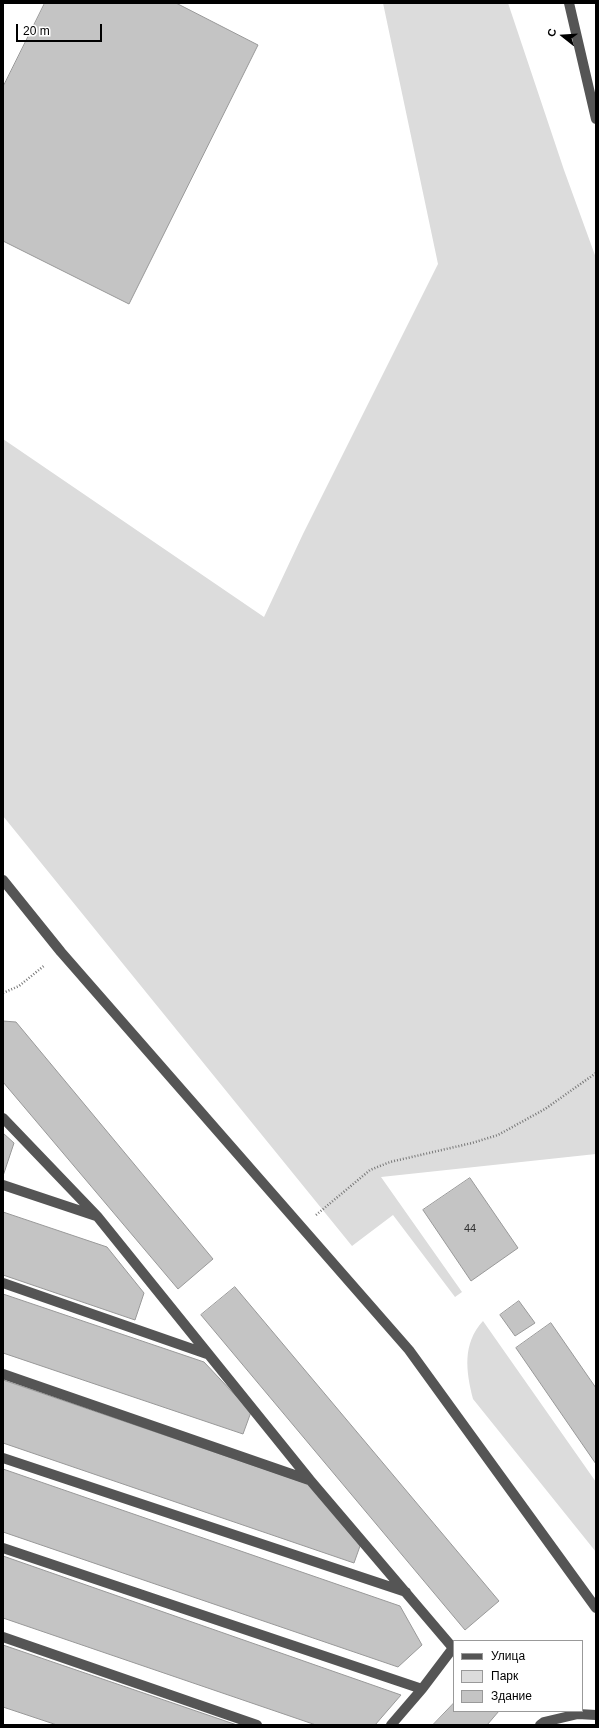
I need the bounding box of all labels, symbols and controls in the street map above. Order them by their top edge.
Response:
scale bar [18,16,104,42]
north arrow [543,16,583,56]
text: 20 m [23,24,50,38]
text: С [545,27,558,38]
house number: 44 [464,1222,476,1236]
legend [453,1640,583,1712]
text: Улица [491,1649,525,1663]
text: Парк [491,1669,518,1683]
text: Здание [491,1689,532,1703]

